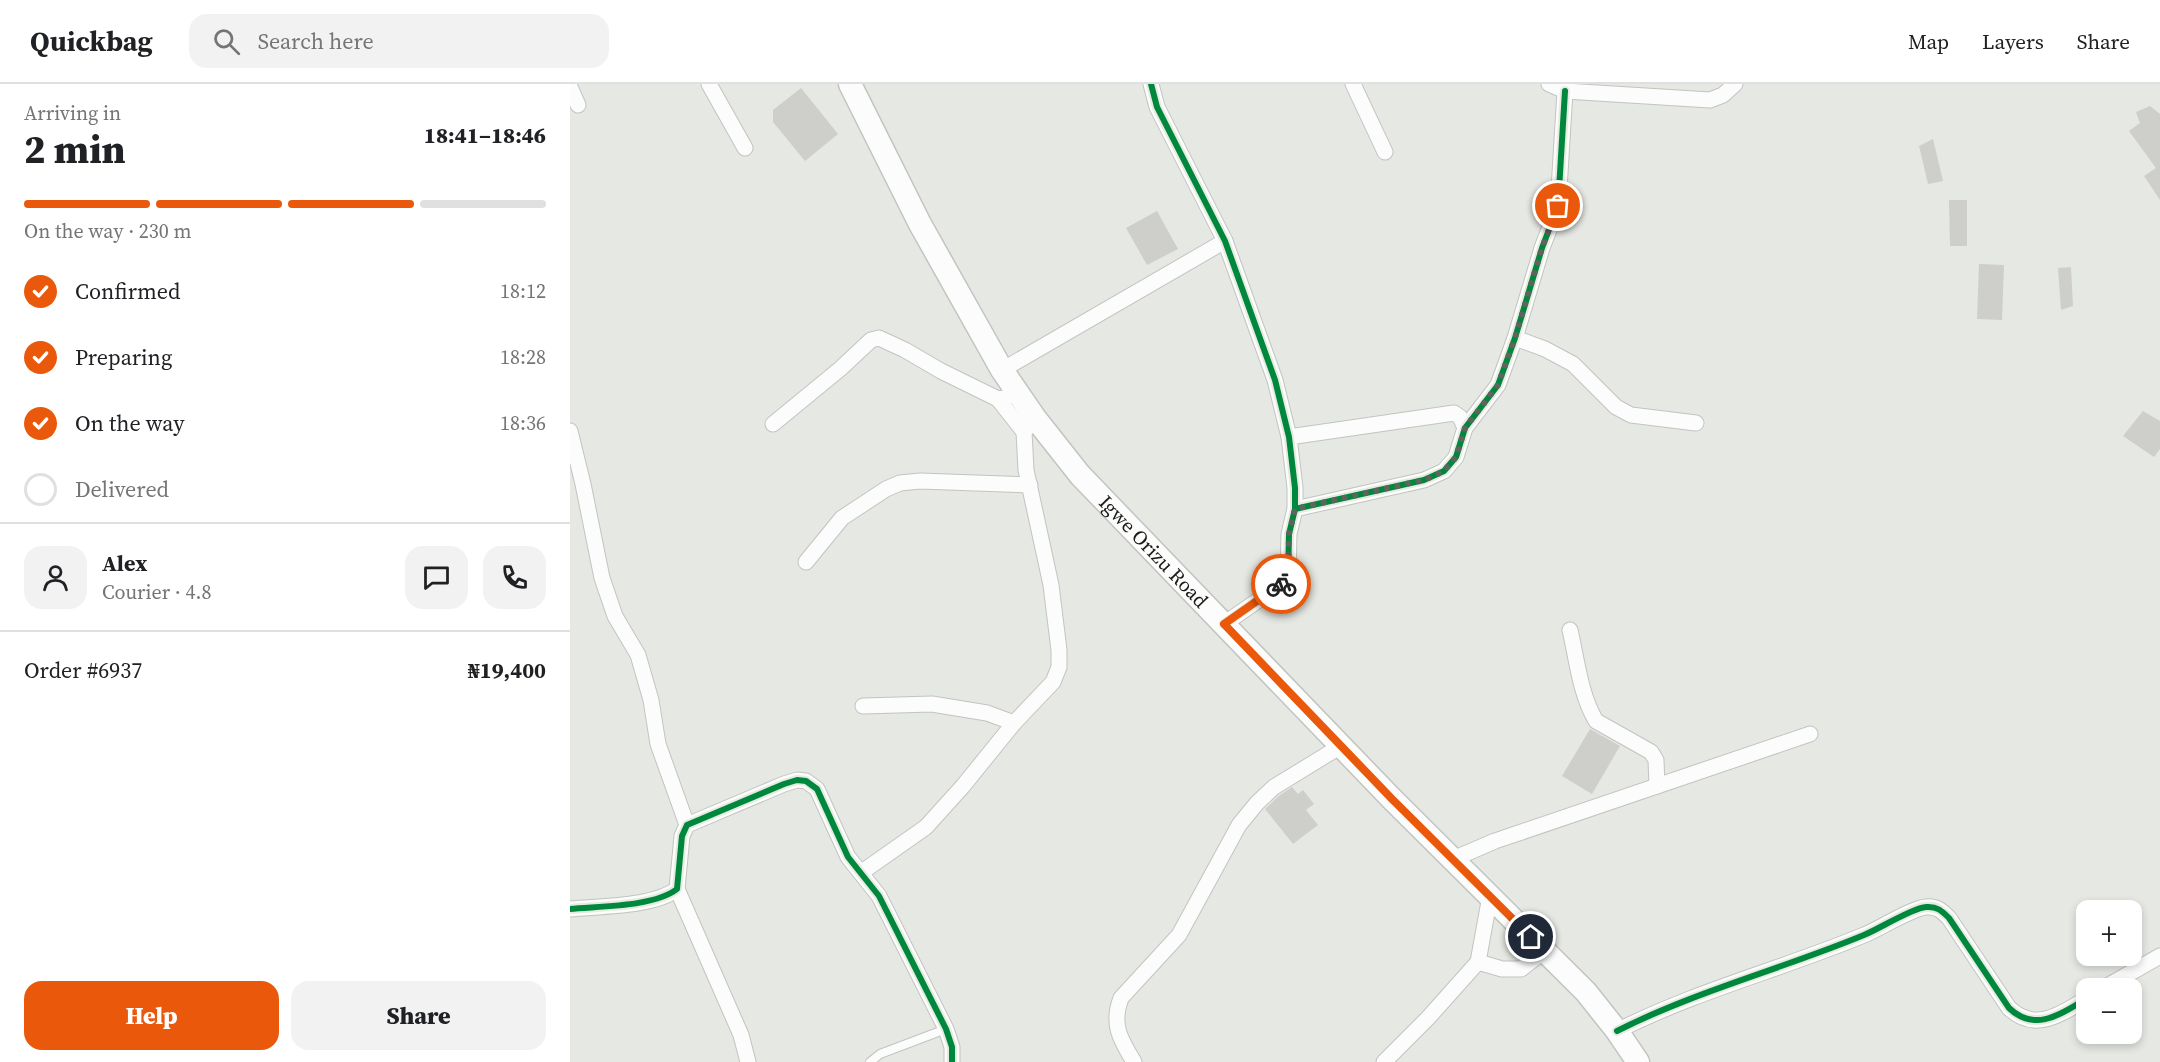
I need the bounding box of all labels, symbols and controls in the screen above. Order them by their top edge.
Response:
search box [189,14,609,68]
text: Quickbag [30,22,153,60]
icon: search [210,25,243,58]
text: Search here [258,26,374,56]
text: Map [1908,27,1949,56]
text: Layers [1982,27,2044,56]
text: Share [2077,27,2130,56]
text: Arriving in [24,99,121,127]
text: 18:41–18:46 [424,120,546,150]
text: 2 min [24,123,126,176]
pin [1532,180,1583,231]
icon: bag [1541,189,1574,222]
text: On the way · 230 m [24,217,191,245]
icon: check [24,275,57,308]
text: Confirmed [75,276,180,306]
text: 18:12 [500,277,546,305]
icon: check [24,341,57,374]
text: Preparing [75,342,172,372]
text: 18:28 [500,343,546,371]
icon: check [24,407,57,440]
text: On the way [75,408,184,438]
text: 18:36 [500,409,546,437]
text: Delivered [75,474,169,504]
street label: Igwe Orizu Road [1093,489,1215,614]
button: person [24,546,87,609]
button: chat [405,546,468,609]
button: phone [483,546,546,609]
text: Alex [102,548,147,578]
courier [1251,554,1311,614]
icon: bike [1265,568,1298,601]
text: Courier · 4.8 [102,578,211,606]
text: Order #6937 [24,655,142,685]
text: ₦19,400 [468,655,546,685]
map controls [2076,900,2142,1044]
button: + [2076,900,2142,966]
pin [1505,911,1556,962]
icon: home [1514,920,1547,953]
button: − [2076,978,2142,1044]
button: Help [24,981,279,1050]
button: Share [291,981,546,1050]

